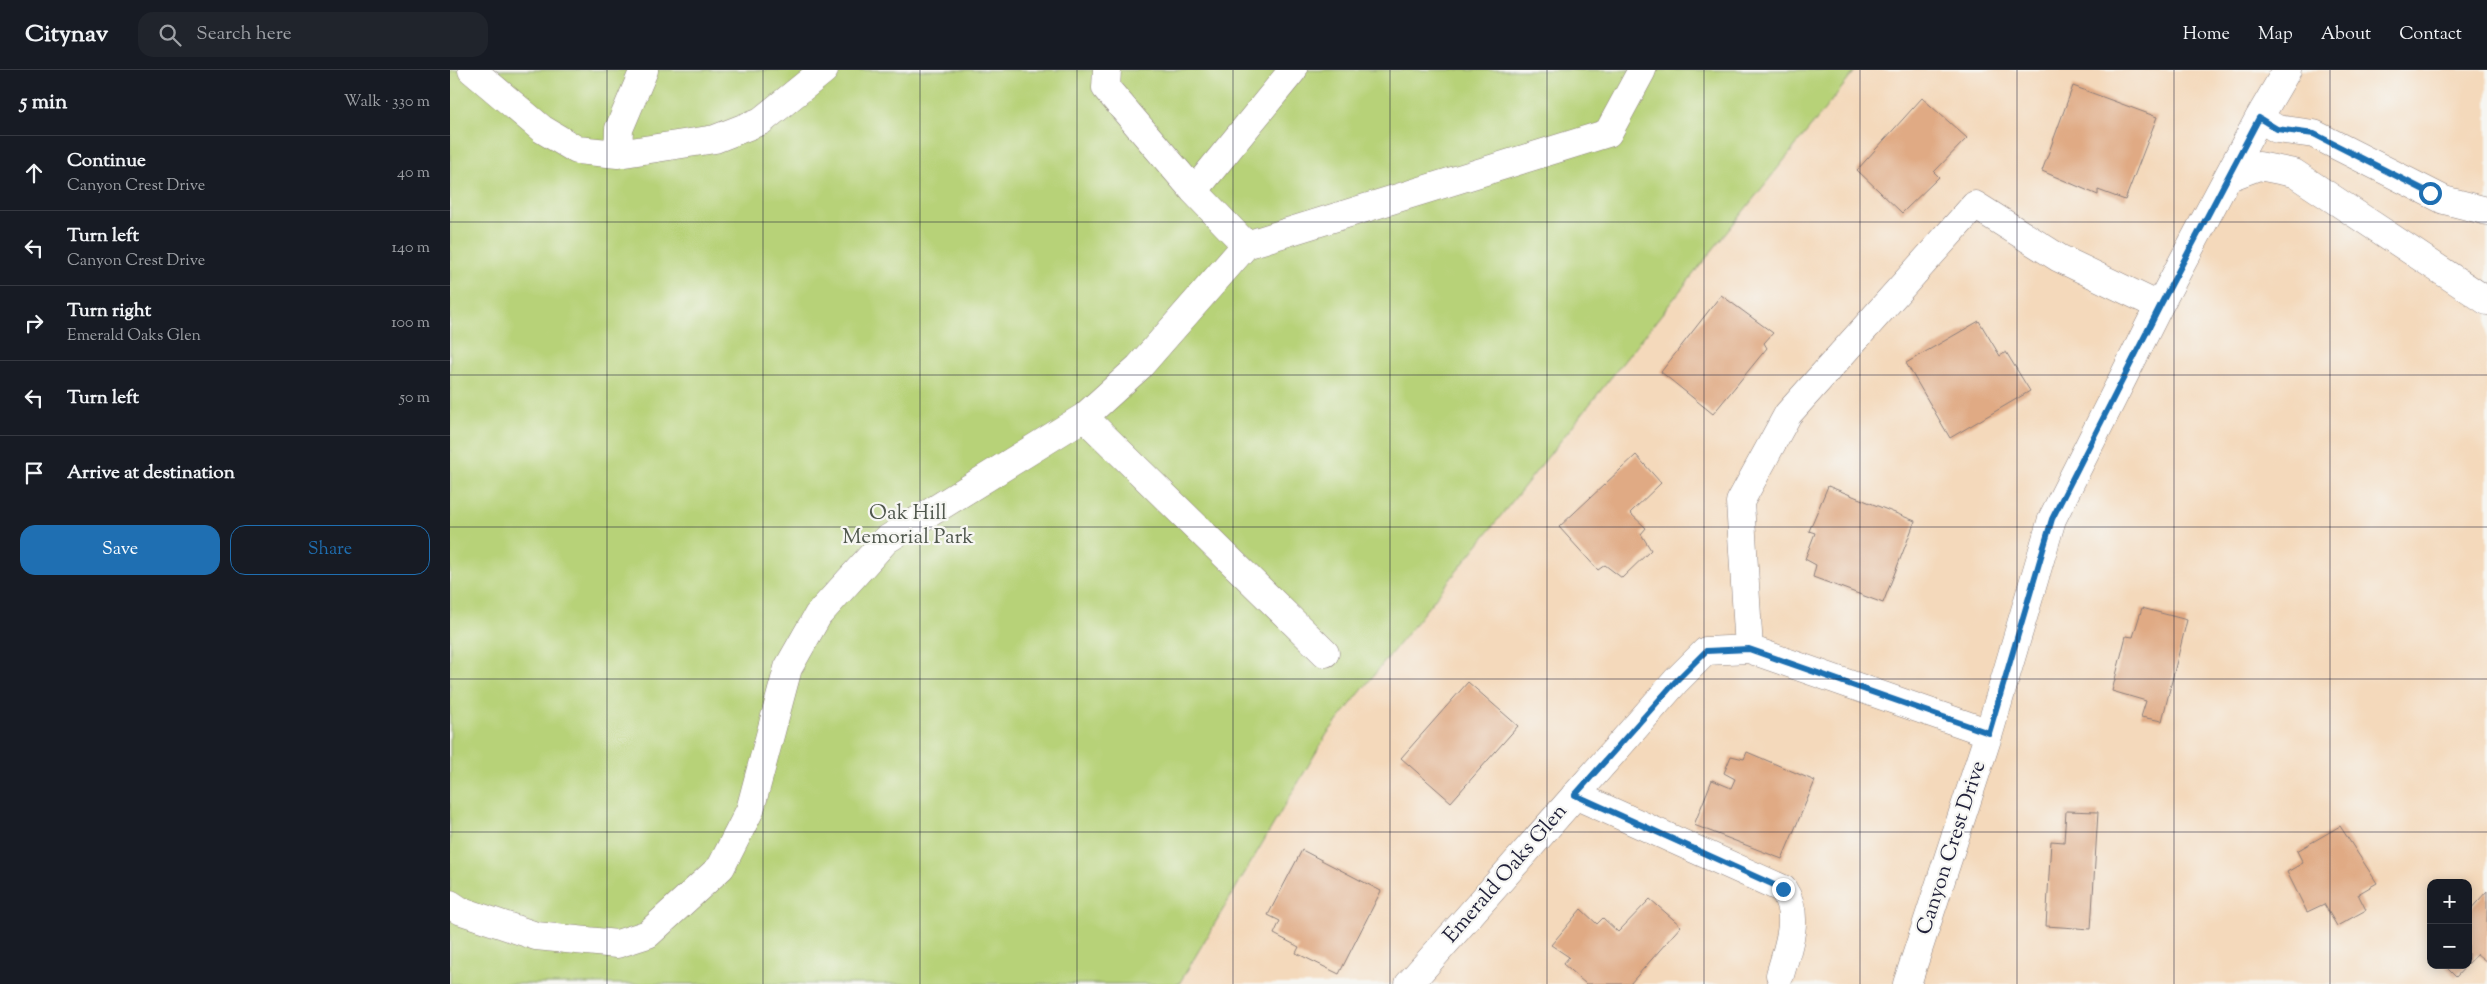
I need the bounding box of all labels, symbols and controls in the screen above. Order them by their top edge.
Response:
search box [138,12,488,57]
text: Citynav [25,18,108,52]
icon: search [156,21,184,49]
text: Search here [196,21,292,48]
text: Home [2183,22,2230,48]
text: Map [2258,22,2293,48]
text: About [2321,22,2371,48]
text: Contact [2399,22,2462,48]
text: 5 min [20,88,67,118]
text: Walk · 330 m [344,91,430,114]
text: Continue [67,148,146,175]
icon: ahead [20,159,48,187]
text: 40 m [397,162,430,185]
text: Canyon Crest Drive [67,175,205,198]
route start [2419,182,2442,205]
text: Turn left [67,223,139,250]
icon: left [20,234,48,262]
text: 140 m [392,237,430,260]
text: Canyon Crest Drive [67,250,205,273]
text: Turn right [67,298,151,325]
icon: right [20,309,48,337]
text: 100 m [391,312,430,335]
text: Emerald Oaks Glen [67,325,201,348]
icon: left [20,384,48,412]
text: Turn left [67,385,139,412]
text: 50 m [399,387,430,410]
icon: arrive [20,459,48,487]
text: Arrive at destination [67,460,235,487]
park label: Oak Hill Memorial Park [842,499,974,553]
button: Save [20,525,220,575]
button: Share [230,525,430,575]
street label: Canyon Crest Drive [1910,757,1994,939]
street label: Emerald Oaks Glen [1437,798,1575,950]
route end [1772,878,1795,901]
map controls [2427,879,2472,969]
button: + [2427,879,2472,924]
button: − [2427,924,2472,969]

